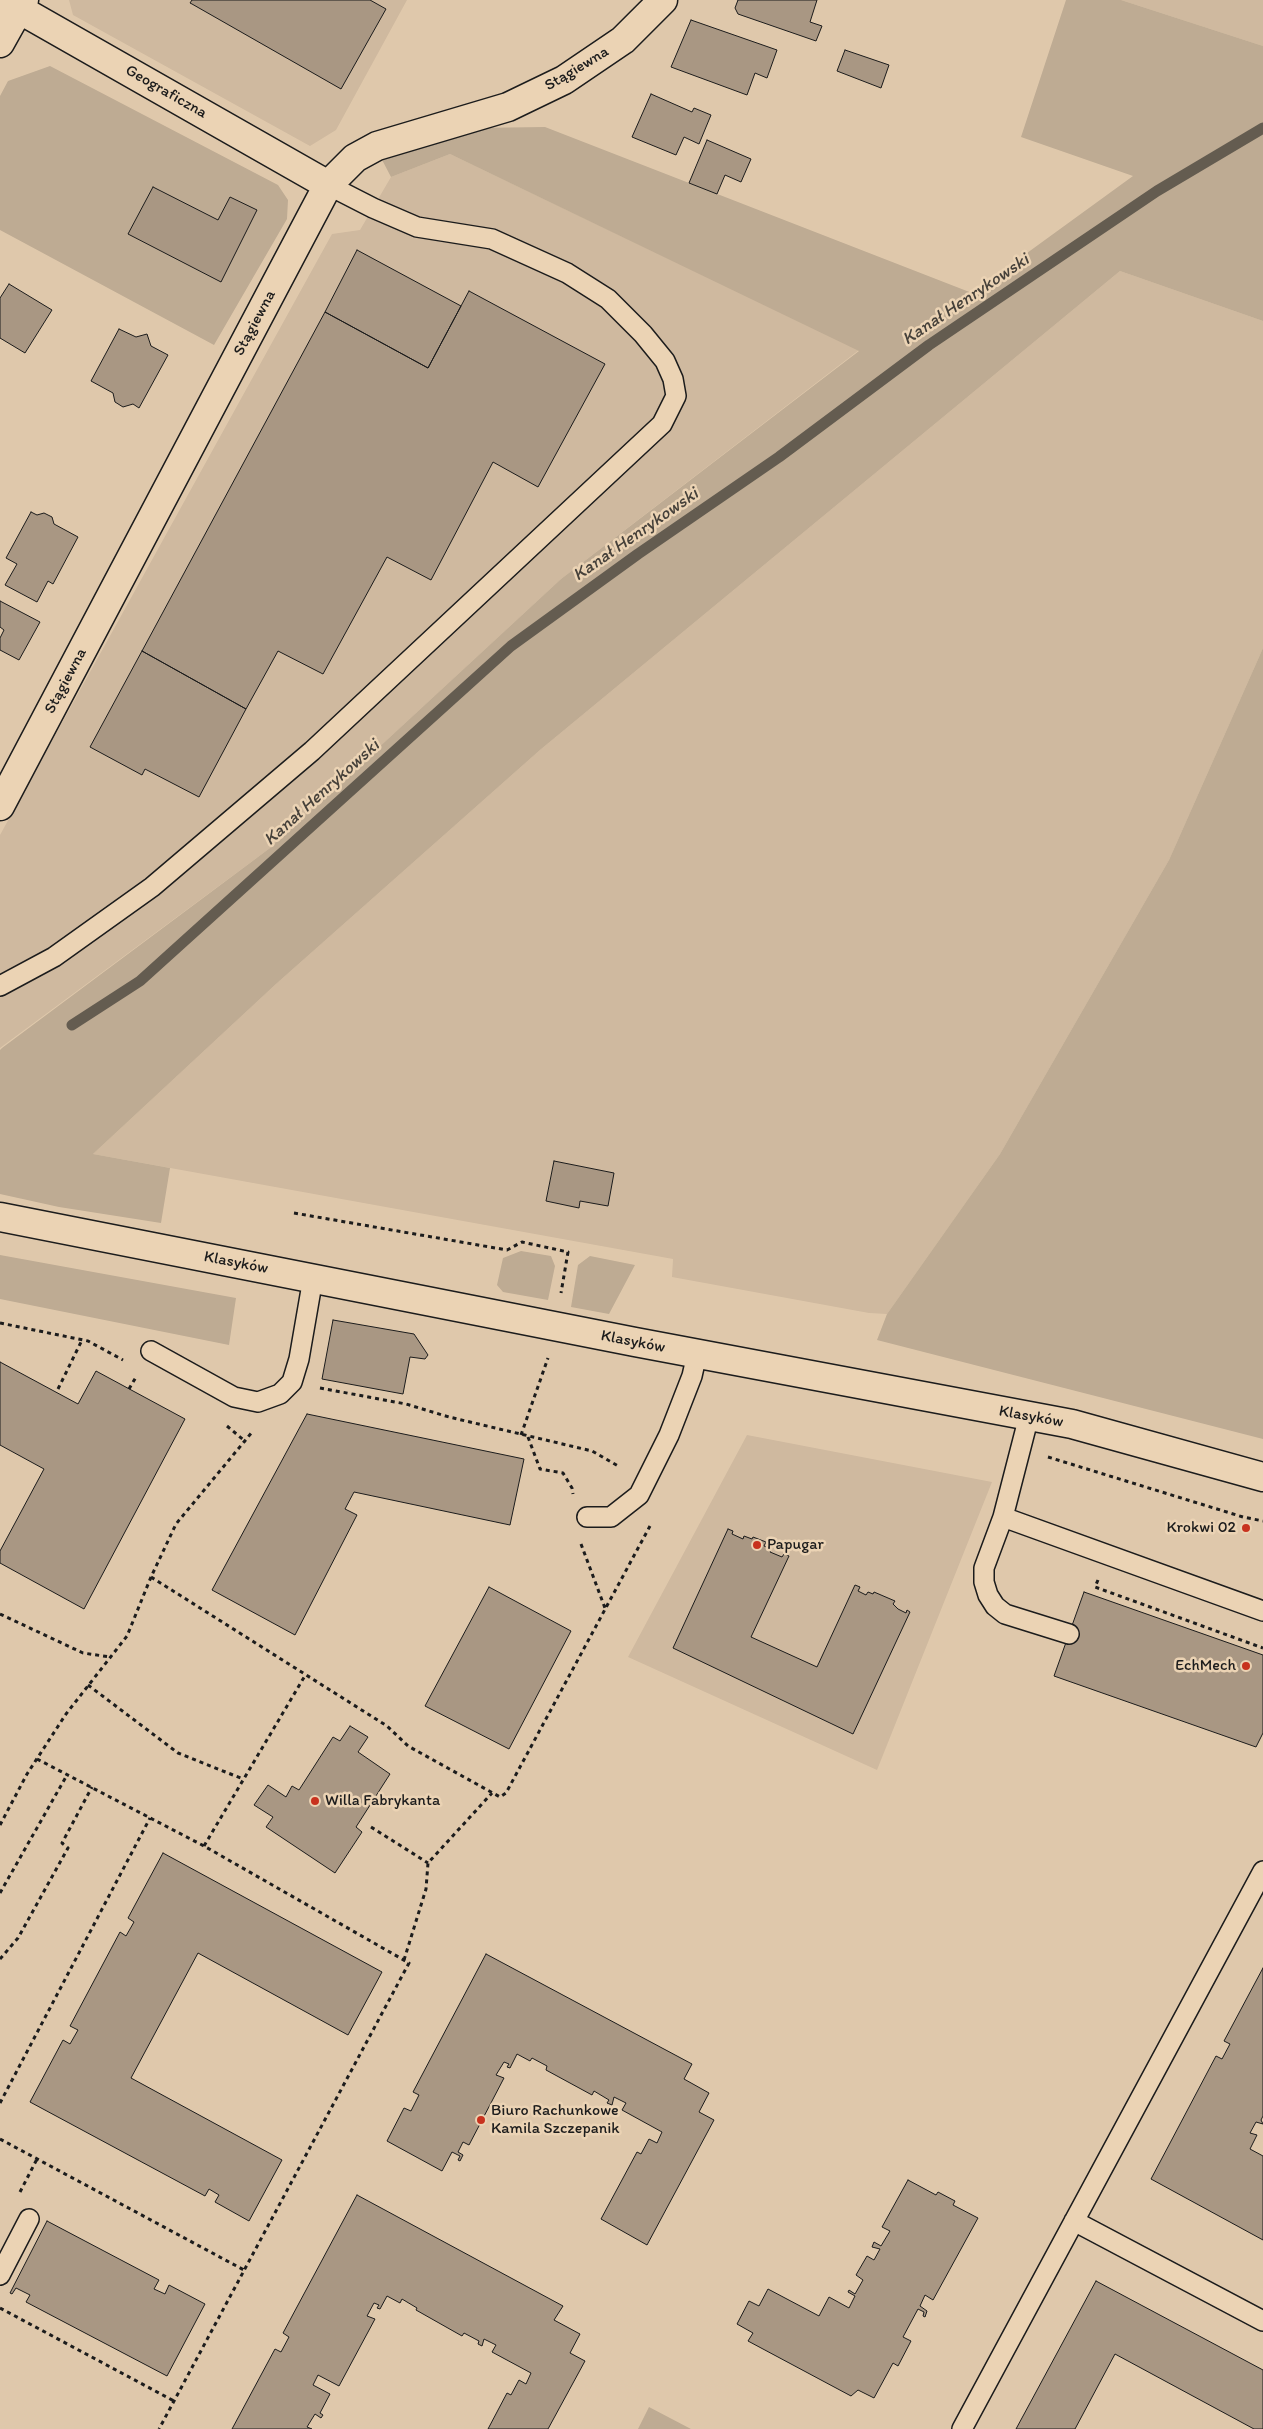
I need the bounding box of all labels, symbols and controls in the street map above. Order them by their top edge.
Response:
street label: Stągiewna [541,42,613,96]
street label: Geograficzna [122,61,210,123]
water label: Kanał Henrykowski [898,250,1034,350]
street label: Stągiewna [230,287,280,359]
water label: Kanał Henrykowski [569,484,703,586]
street label: Stągiewna [41,645,91,717]
water label: Kanał Henrykowski [260,735,384,851]
street label: Klasyków [202,1247,270,1279]
street label: Klasyków [599,1326,667,1358]
street label: Klasyków [997,1402,1065,1432]
place label: Krokwi 02 [1166,1518,1236,1538]
marker: Krokwi 02 [1240,1522,1252,1534]
place label: Papugar [767,1535,824,1555]
marker: Papugar [751,1539,763,1551]
place label: EchMech [1175,1656,1236,1676]
marker: EchMech [1240,1660,1252,1672]
place label: Willa Fabrykanta [325,1791,440,1811]
marker: Willa Fabrykanta [309,1795,321,1807]
place label: Biuro Rachunkowe Kamila Szczepanik [491,2101,619,2139]
marker: Biuro Rachunkowe Kamila Szczepanik [475,2114,487,2126]

